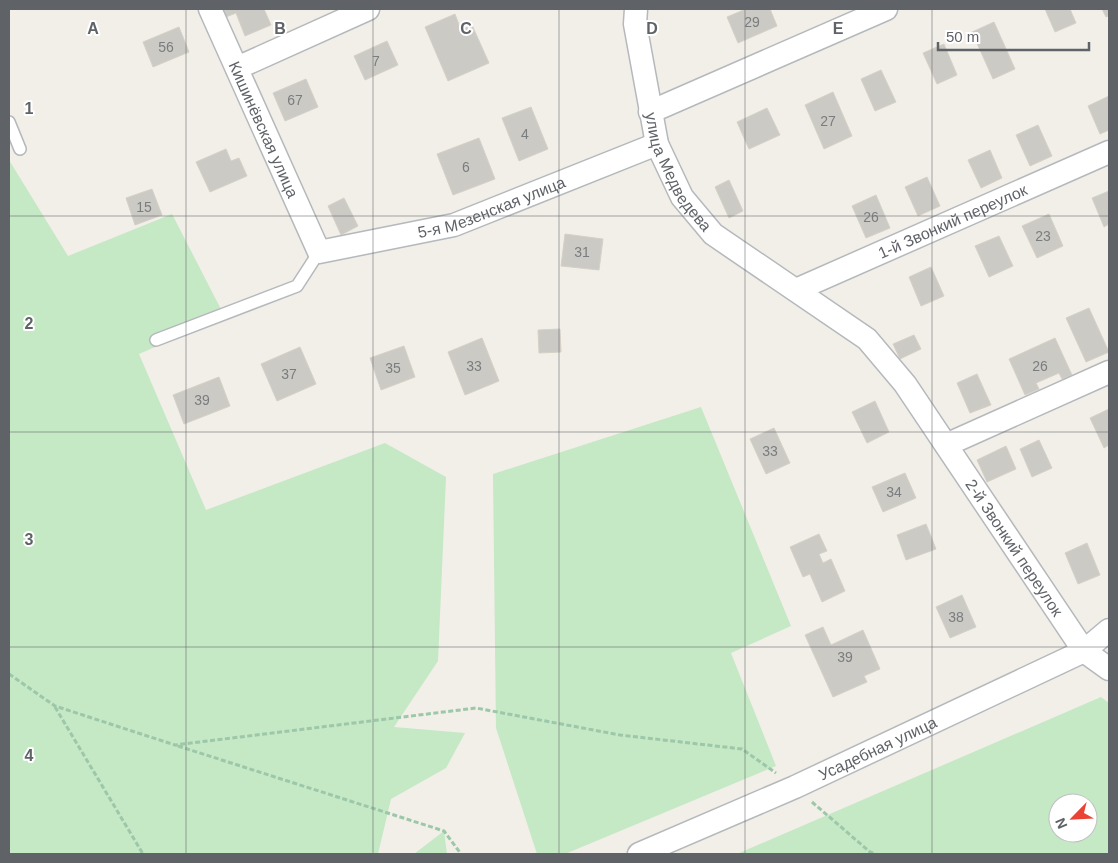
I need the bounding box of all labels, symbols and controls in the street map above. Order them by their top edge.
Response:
house number: 29 [744,14,760,30]
text: A [87,20,99,37]
text: B [274,20,286,37]
text: C [460,20,472,37]
text: D [646,20,658,37]
text: E [833,20,844,37]
scale bar [938,20,1089,52]
text: 50 m [946,28,979,45]
house number: 56 [158,39,174,55]
house number: 7 [372,53,380,69]
street label: Кишинёвская улица [226,59,302,200]
house number: 67 [287,92,303,108]
text: 1 [25,100,34,117]
street label: улица Медведева [643,111,715,234]
house number: 27 [820,113,836,129]
house number: 4 [521,126,529,142]
house number: 6 [462,159,470,175]
street label: 5-я Мезенская улица [416,173,568,241]
street label: 1-й Звонкий переулок [875,180,1030,261]
house number: 15 [136,199,152,215]
house number: 26 [863,209,879,225]
house number: 23 [1035,228,1051,244]
house number: 31 [574,244,590,260]
text: 2 [25,315,34,332]
house number: 33 [466,358,482,374]
house number: 26 [1032,358,1048,374]
house number: 35 [385,360,401,376]
house number: 37 [281,366,297,382]
house number: 39 [194,392,210,408]
house number: 33 [762,443,778,459]
street label: 2-й Звонкий переулок [963,476,1067,620]
house number: 34 [886,484,902,500]
text: 3 [25,531,34,548]
house number: 38 [948,609,964,625]
house number: 39 [837,649,853,665]
street label: Усадебная улица [816,713,939,783]
text: 4 [25,747,34,764]
north arrow [1048,793,1098,843]
text: N [1052,815,1070,831]

